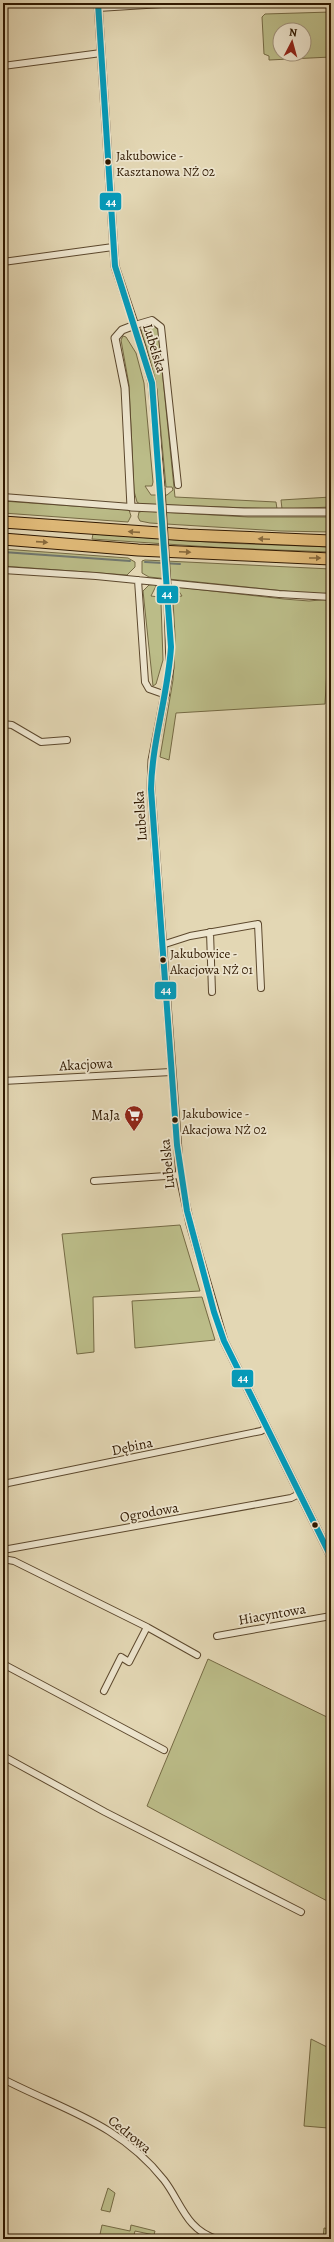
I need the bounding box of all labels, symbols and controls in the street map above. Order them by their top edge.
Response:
north arrow [272,22,312,62]
text: N [288,25,298,40]
place label: Jakubowice - Kasztanowa NŻ 02 [116,147,215,180]
marker: Jakubowice - Kasztanowa NŻ 02 [103,157,113,167]
line badge: 44 [99,192,122,211]
text: 44 [106,195,116,210]
street label: Lubelska [138,321,171,375]
one-way arrow [128,529,140,536]
one-way arrow [258,536,270,543]
one-way arrow [36,538,48,545]
one-way arrow [179,549,192,556]
one-way arrow [309,555,322,561]
line badge: 44 [156,585,179,604]
text: 44 [162,587,172,602]
street label: Lubelska [129,790,152,842]
place label: Jakubowice - Akacjowa NŻ 01 [169,945,253,978]
marker: Jakubowice - Akacjowa NŻ 01 [158,955,168,965]
line badge: 44 [154,981,177,1000]
text: 44 [161,983,171,998]
street label: Akacjowa [58,1054,114,1075]
supermarket icon: MaJa [123,1104,145,1132]
place label: Jakubowice - Akacjowa NŻ 02 [181,1105,267,1138]
place label: MaJa [91,1106,120,1125]
marker: Jakubowice - Akacjowa NŻ 02 [170,1115,180,1125]
street label: Lubelska [155,1137,180,1190]
line badge: 44 [231,1369,254,1388]
text: 44 [238,1371,248,1386]
street label: Dębina [110,1433,155,1460]
street label: Ogrodowa [118,1498,180,1527]
unlabelled marker [310,1520,320,1530]
street label: Hiacyntowa [237,1599,308,1630]
street label: Cedrowa [104,2111,156,2158]

